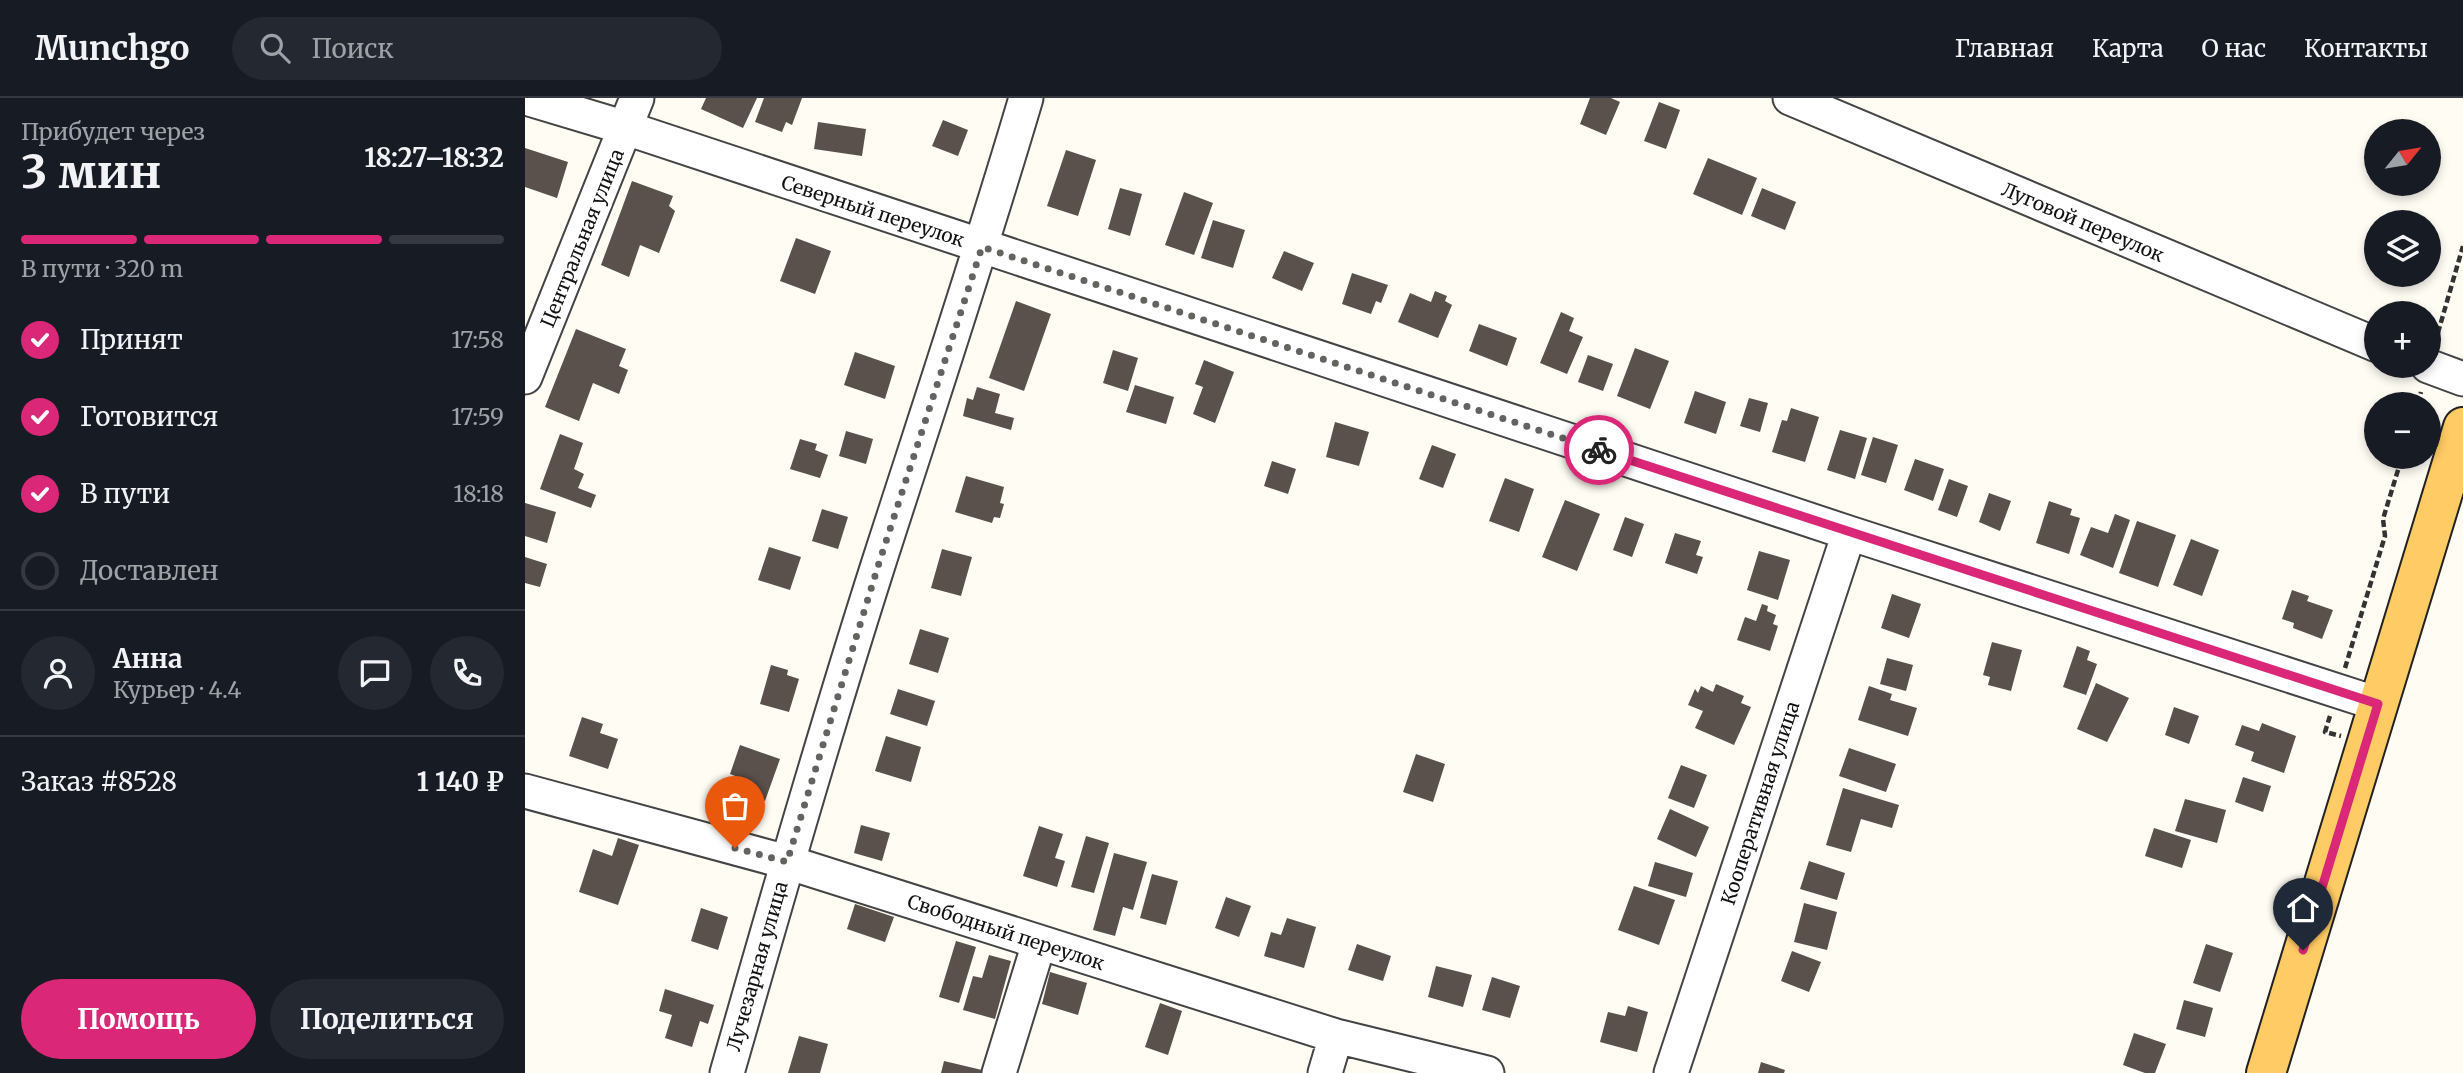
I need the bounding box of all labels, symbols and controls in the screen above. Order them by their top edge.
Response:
search box [232,17,722,80]
text: Munchgo [35,28,190,69]
icon: search [256,29,294,67]
text: Поиск [312,32,394,65]
text: Главная [1955,33,2054,64]
text: Карта [2092,33,2164,64]
text: О нас [2202,33,2266,64]
text: Контакты [2304,33,2428,64]
text: Прибудет через [21,117,205,146]
north arrow [2364,119,2441,196]
map controls [2364,119,2441,469]
text: 18:27–18:32 [364,141,504,174]
text: 3 мин [21,143,162,201]
street label: Центральная улица [535,145,629,331]
street label: Северный переулок [778,170,968,252]
street label: Луговой переулок [1998,177,2168,267]
button: layers [2364,210,2441,287]
text: В пути · 320 m [21,254,183,283]
button: + [2364,301,2441,378]
icon: check [21,321,59,359]
text: Принят [80,323,183,356]
text: 17:58 [451,325,504,354]
button: − [2364,392,2441,469]
icon: check [21,398,59,436]
text: Готовится [80,400,218,433]
text: 17:59 [451,402,504,431]
courier [1564,415,1634,485]
icon: bike [1580,431,1618,469]
icon: check [21,475,59,513]
text: В пути [80,477,170,510]
text: 18:18 [453,479,504,508]
text: Доставлен [80,554,219,587]
button: person [21,636,95,710]
button: chat [338,636,412,710]
button: phone [430,636,504,710]
text: Анна [113,642,183,675]
text: Курьер · 4.4 [113,675,241,704]
street label: Кооперативная улица [1716,698,1804,908]
text: Заказ #8528 [21,765,177,798]
text: 1 140 ₽ [417,765,504,798]
pin [705,776,765,848]
icon: bag [716,787,754,825]
street label: Лучезарная улица [721,878,793,1054]
pin [2273,878,2333,950]
street label: Свободный переулок [904,889,1108,975]
icon: home [2284,889,2322,927]
button: Помощь [21,979,256,1059]
button: Поделиться [270,979,504,1059]

